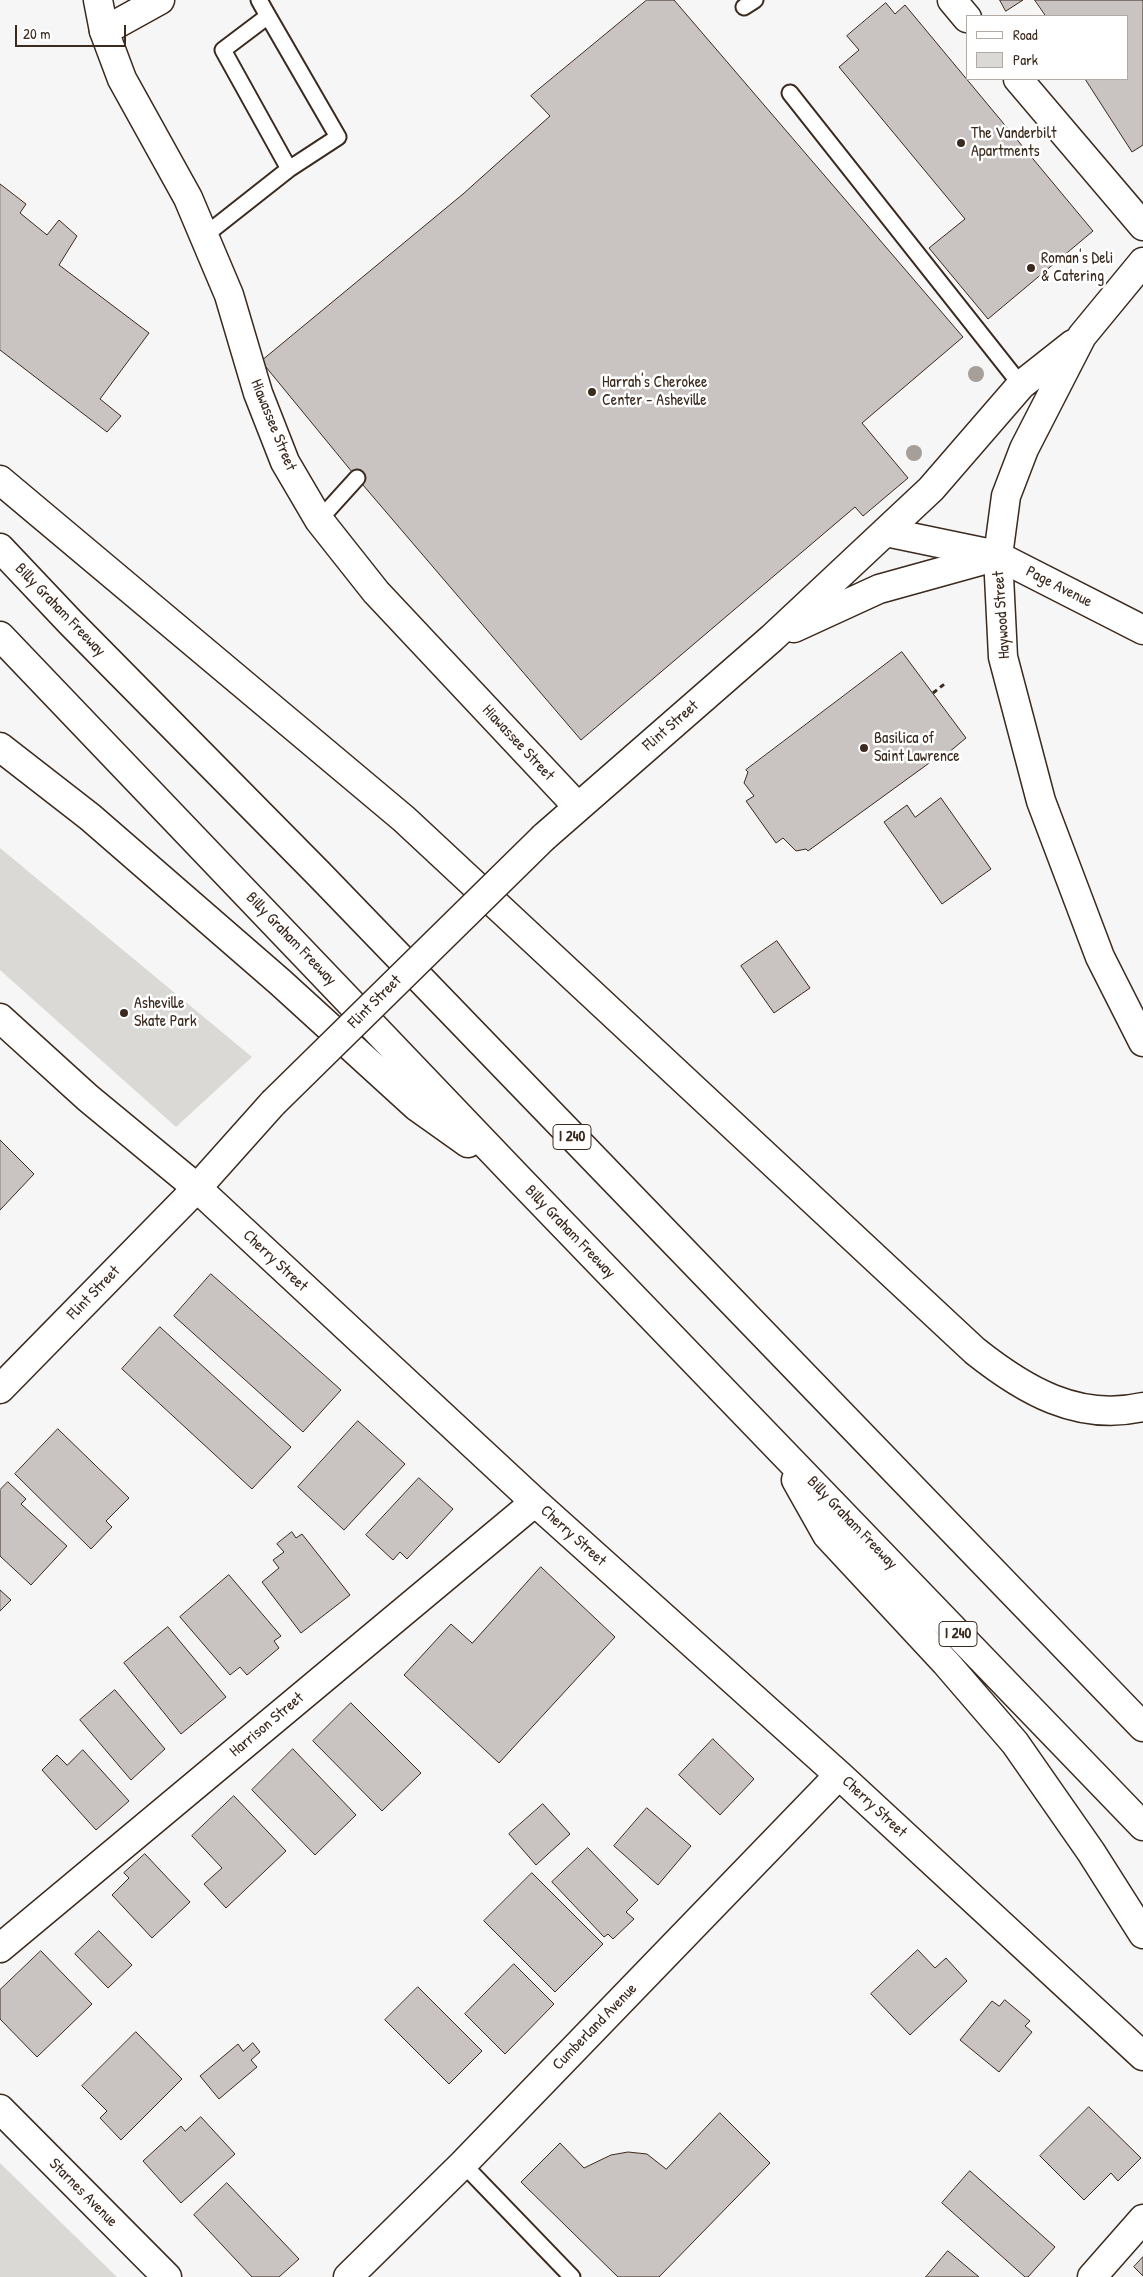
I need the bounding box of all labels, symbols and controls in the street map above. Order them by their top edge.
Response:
scale bar [18,15,129,47]
legend [966,15,1128,80]
text: 20 m [23,23,50,44]
text: Road [1013,24,1038,45]
text: Park [1013,49,1038,70]
place label: The Vanderbilt Apartments [971,124,1056,162]
marker: The Vanderbilt Apartments [955,137,967,149]
place label: Roman's Deli & Catering [1041,249,1113,287]
marker: Roman's Deli & Catering [1025,262,1037,274]
place label: Harrah's Cherokee Center - Asheville [602,373,707,411]
street label: Hiawassee Street [246,376,300,474]
marker: Harrah's Cherokee Center - Asheville [586,386,598,398]
street label: Billy Graham Freeway [11,559,109,661]
street label: Page Avenue [1023,562,1095,612]
street label: Haywood Street [989,570,1015,660]
street label: Flint Street [639,697,703,755]
street label: Hiawassee Street [478,701,558,785]
place label: Basilica of Saint Lawrence [874,729,960,767]
marker: Basilica of Saint Lawrence [858,742,870,754]
street label: Billy Graham Freeway [242,888,340,990]
street label: Flint Street [344,971,406,1033]
place label: Asheville Skate Park [134,994,197,1032]
marker: Asheville Skate Park [118,1007,130,1019]
road number: I 240 [553,1124,591,1150]
street label: Billy Graham Freeway [521,1181,619,1283]
street label: Cherry Street [239,1226,311,1296]
street label: Flint Street [64,1262,124,1324]
street label: Billy Graham Freeway [803,1472,901,1574]
street label: Cherry Street [536,1501,610,1571]
road number: I 240 [939,1622,977,1646]
street label: Harrison Street [226,1689,308,1761]
street label: Cherry Street [838,1772,910,1842]
street label: Cumberland Avenue [549,1980,641,2074]
street label: Starnes Avenue [45,2155,121,2231]

